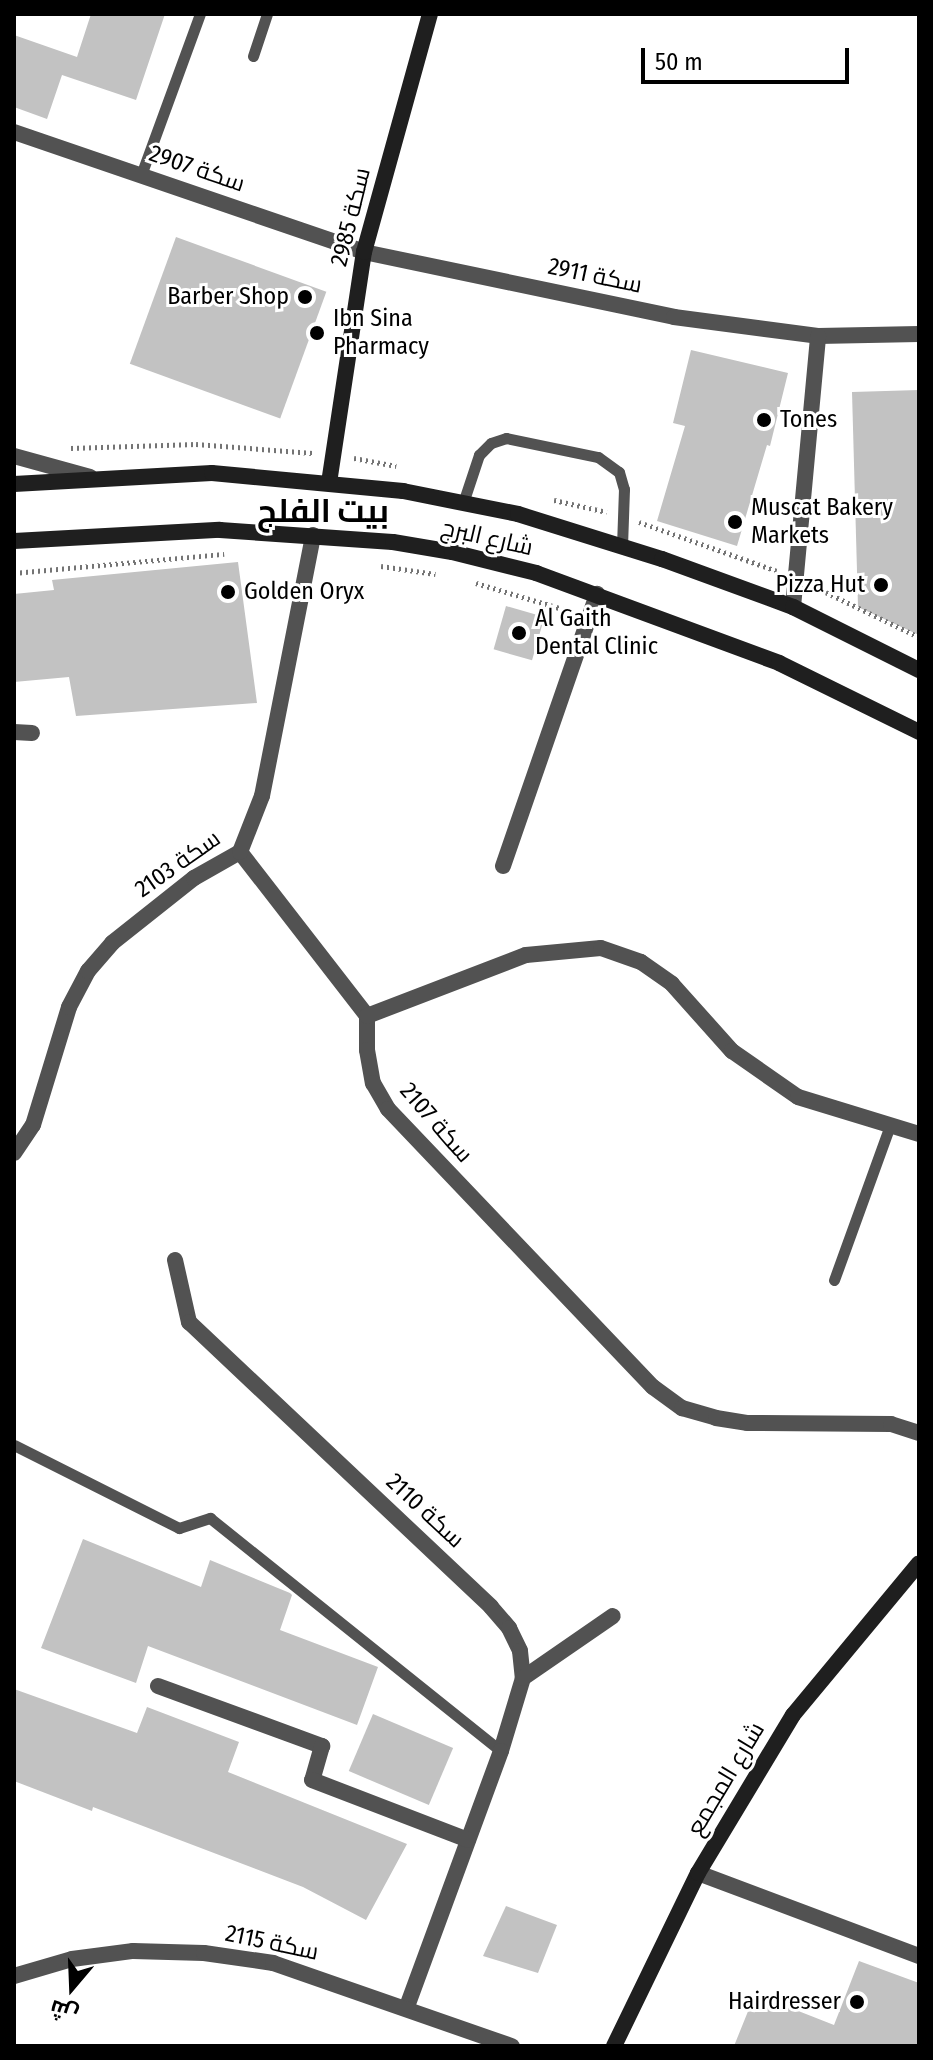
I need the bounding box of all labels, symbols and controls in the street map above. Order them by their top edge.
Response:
scale bar [645,32,853,82]
text: 50 m [655,48,703,76]
street label: سكة 2907 [145,139,249,199]
street label: سكة 2985 [325,165,377,269]
street label: سكة 2911 [545,252,645,300]
place label: Barber Shop [167,283,289,311]
marker: Barber Shop [296,288,314,306]
place label: Ibn Sina Pharmacy [333,305,429,361]
marker: Ibn Sina Pharmacy [308,324,326,342]
place label: Tones [780,406,837,434]
marker: Tones [755,411,773,429]
district label: بيت الفلج [257,492,389,530]
place label: Muscat Bakery Markets [751,494,893,550]
street label: شارع البرج [438,513,536,563]
marker: Muscat Bakery Markets [726,513,744,531]
place label: Pizza Hut [775,571,865,599]
marker: Pizza Hut [872,576,890,594]
place label: Golden Oryx [244,578,364,606]
marker: Golden Oryx [219,583,237,601]
place label: Al Gaith Dental Clinic [535,605,658,661]
marker: Al Gaith Dental Clinic [510,624,528,642]
street label: سكة 2103 [130,824,226,904]
street label: سكة 2107 [394,1077,478,1169]
street label: سكة 2110 [380,1468,470,1554]
street label: شارع المجمع [681,1717,771,1841]
street label: سكة 2115 [223,1919,321,1967]
north arrow [32,1948,112,2028]
place label: Hairdresser [728,1988,841,2016]
marker: Hairdresser [848,1993,866,2011]
text: ش [46,1994,82,2029]

